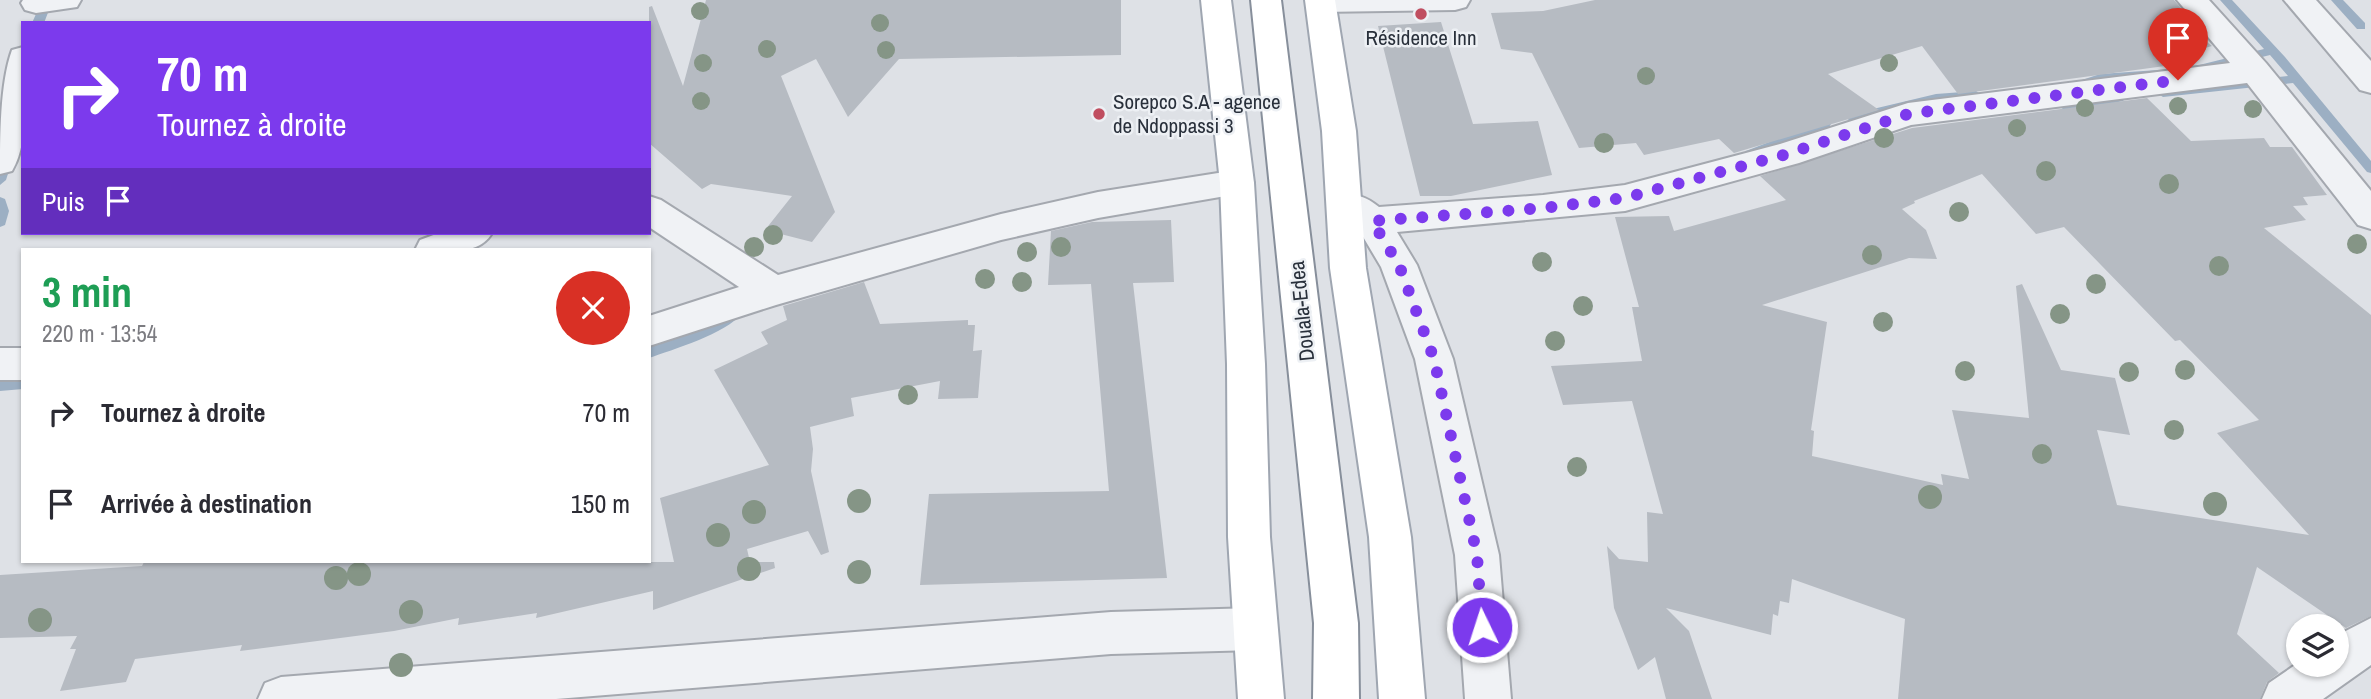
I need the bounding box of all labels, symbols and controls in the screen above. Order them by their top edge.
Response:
marker: Résidence Inn [1413,6,1429,22]
pin [2148,8,2208,80]
icon: arrive [2159,19,2197,57]
place label: Résidence Inn [1365,23,1477,52]
text: 70 m [157,40,249,106]
icon: right [42,49,133,140]
place label: Sorepco S.A - agence de Ndoppassi 3 [1113,87,1281,140]
text: Tournez à droite [157,103,347,146]
marker: Sorepco S.A - agence de Ndoppassi 3 [1091,106,1107,122]
icon: arrive [99,182,137,220]
text: Puis [42,184,85,219]
street label: Douala-Edea [1282,259,1321,363]
text: 3 min [42,264,132,320]
button: close [556,271,630,345]
text: 220 m · 13:54 [42,318,157,349]
icon: right [42,394,80,432]
text: Tournez à droite [101,395,265,430]
text: 70 m [583,395,630,430]
icon: arrive [42,485,80,523]
text: Arrivée à destination [101,486,312,521]
text: 150 m [571,486,630,521]
position arrow [1445,590,1519,664]
map controls [2286,614,2349,677]
button: layers [2286,614,2349,677]

